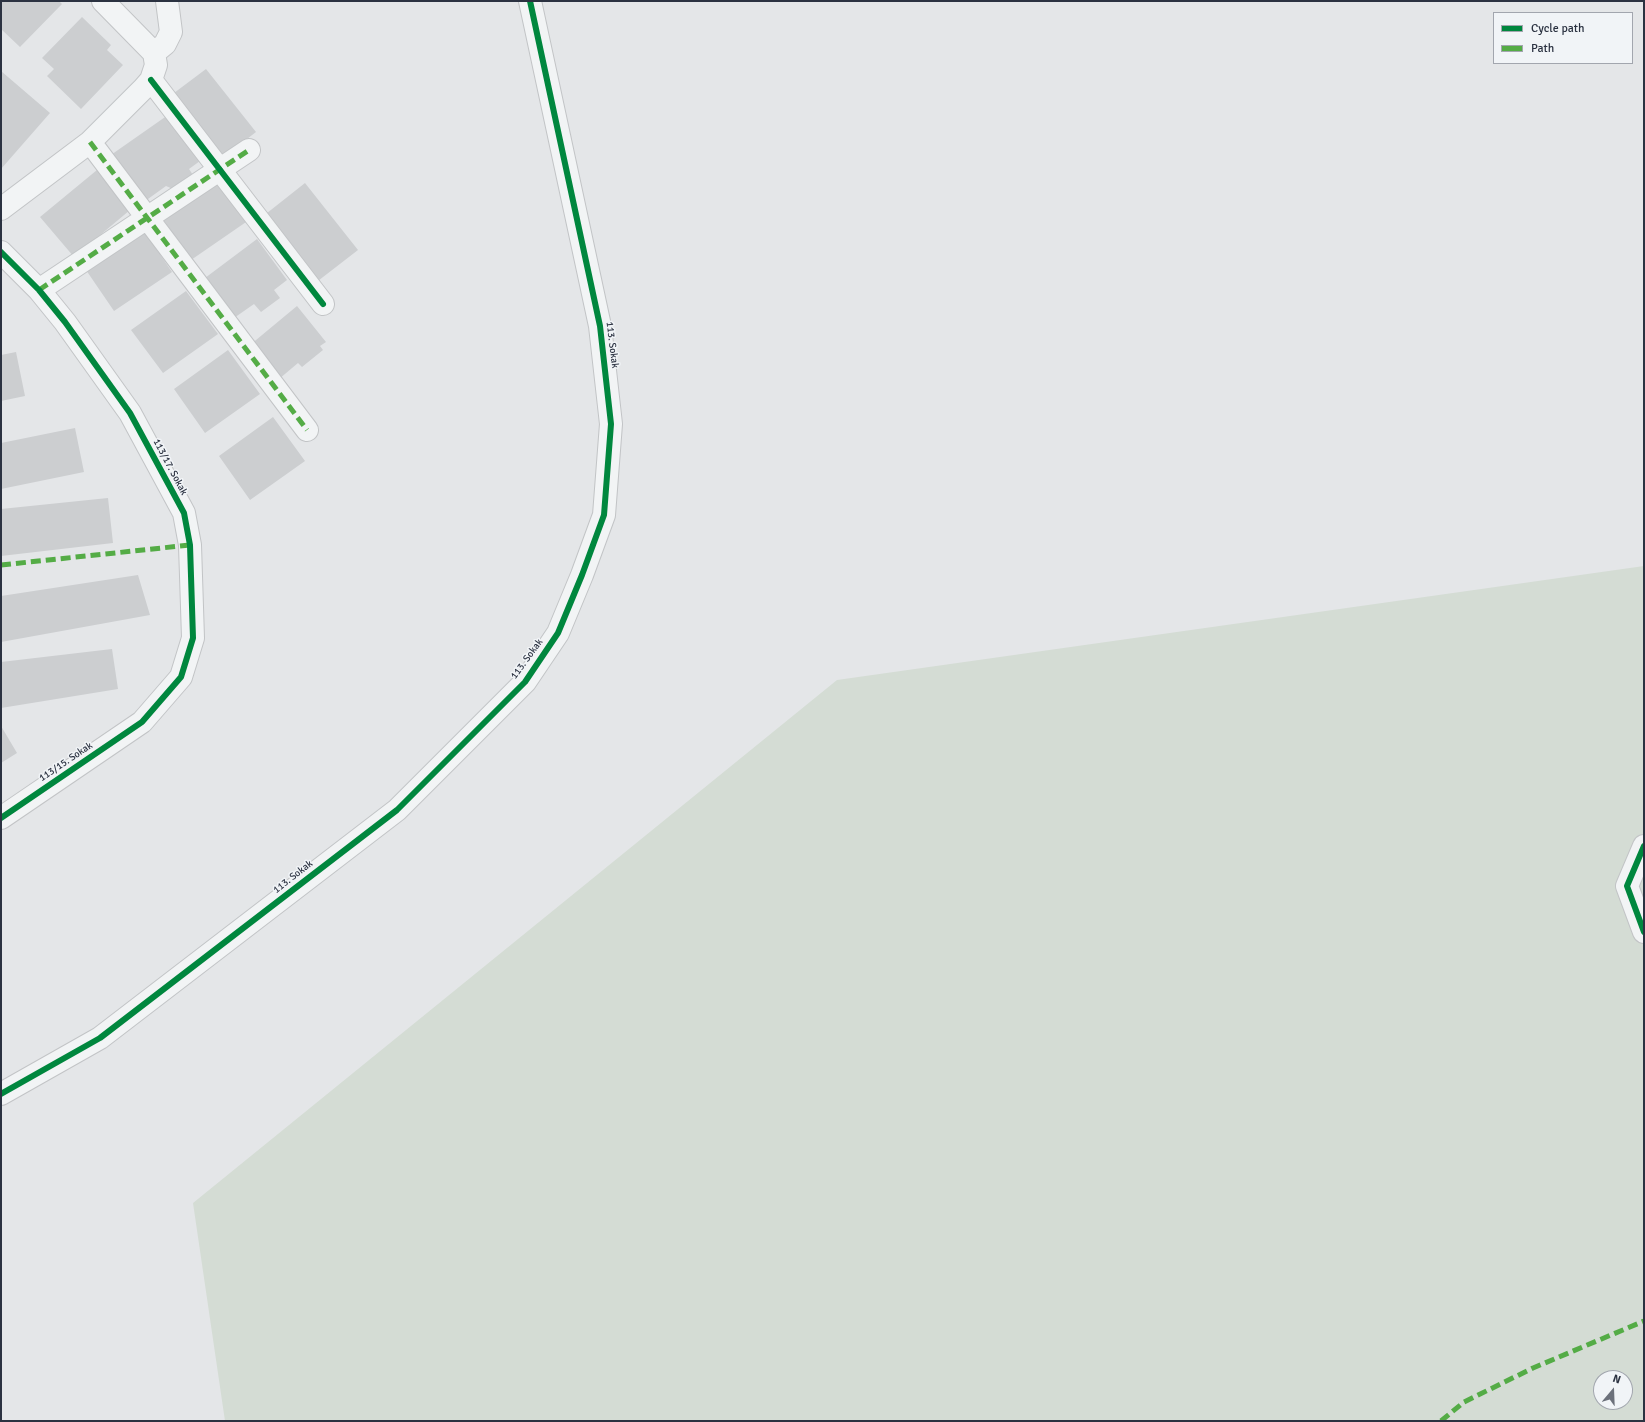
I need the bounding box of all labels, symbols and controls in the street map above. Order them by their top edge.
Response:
legend [1493,12,1633,64]
text: Cycle path [1531,21,1584,36]
text: Path [1531,41,1554,56]
street label: 113. Sokak [603,321,621,369]
street label: 113/17. Sokak [150,437,190,497]
street label: 113. Sokak [508,637,546,681]
street label: 113/15. Sokak [37,740,95,784]
street label: 113. Sokak [271,858,315,896]
north arrow [1593,1370,1633,1410]
text: N [1611,1372,1622,1387]

